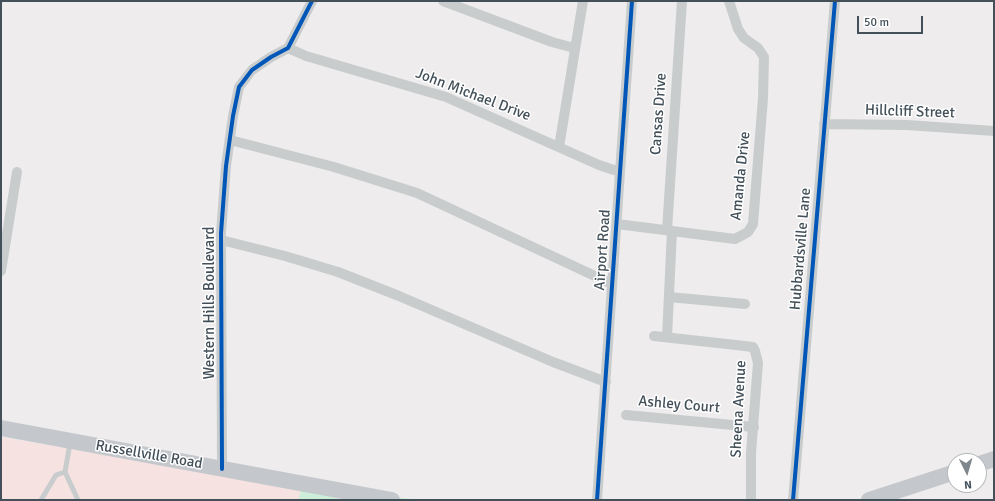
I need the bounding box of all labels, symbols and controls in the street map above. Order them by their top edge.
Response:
scale bar [859,8,925,34]
text: 50 m [864,15,889,30]
street label: John Michael Drive [413,65,533,125]
street label: Cansas Drive [647,72,671,156]
street label: Hillcliff Street [865,101,955,123]
street label: Amanda Drive [727,131,755,221]
street label: Hubbardsville Lane [787,187,815,311]
street label: Airport Road [591,209,615,291]
street label: Western Hills Boulevard [201,227,219,379]
street label: Sheena Avenue [727,360,751,458]
street label: Ashley Court [637,392,721,418]
street label: Russellville Road [94,437,204,473]
north arrow [947,453,987,493]
text: N [964,478,972,491]

